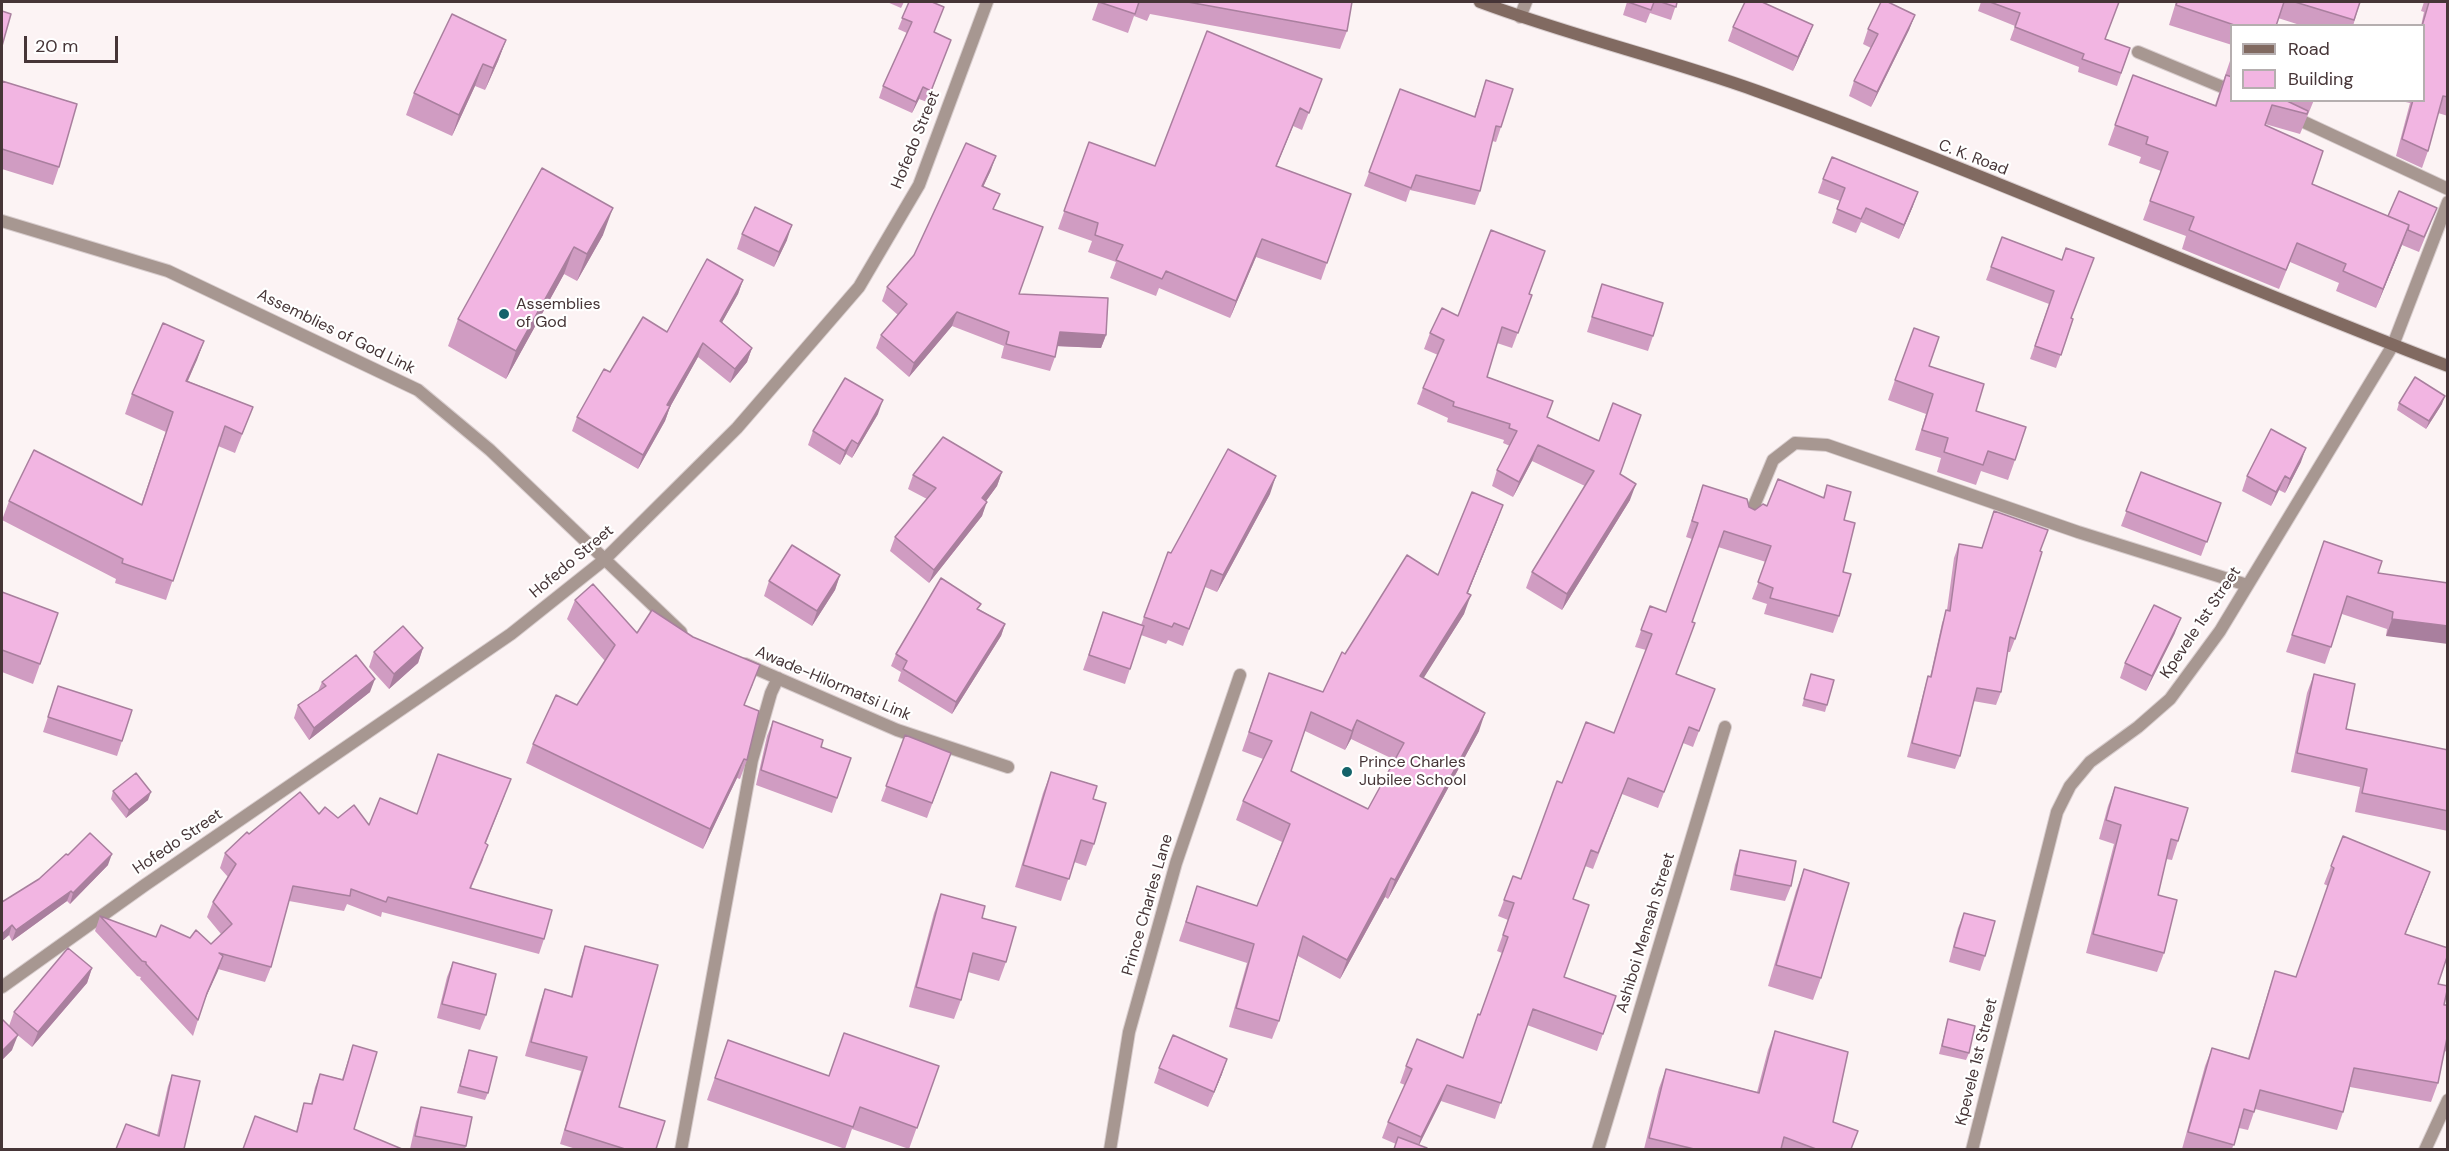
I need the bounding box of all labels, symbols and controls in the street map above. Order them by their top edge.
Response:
scale bar [27,24,122,62]
legend [2230,24,2425,102]
text: 20 m [35,34,78,58]
text: Road [2288,37,2330,61]
text: Building [2288,67,2353,91]
street label: Hofedo Street [888,88,944,192]
street label: C. K. Road [1936,136,2010,180]
street label: Assemblies of God Link [254,285,418,379]
place label: Assemblies of God [516,295,601,333]
marker: Assemblies of God [497,307,511,321]
street label: Hofedo Street [526,521,618,603]
street label: Kpevele 1st Street [2156,563,2246,683]
street label: Awade-Hilormatsi Link [752,643,914,725]
place label: Prince Charles Jubilee School [1359,753,1466,791]
marker: Prince Charles Jubilee School [1340,765,1354,779]
street label: Hofedo Street [130,805,226,879]
street label: Prince Charles Lane [1119,832,1177,978]
street label: Ashiboi Mensah Street [1612,851,1680,1015]
street label: Kpevele 1st Street [1952,996,2002,1128]

